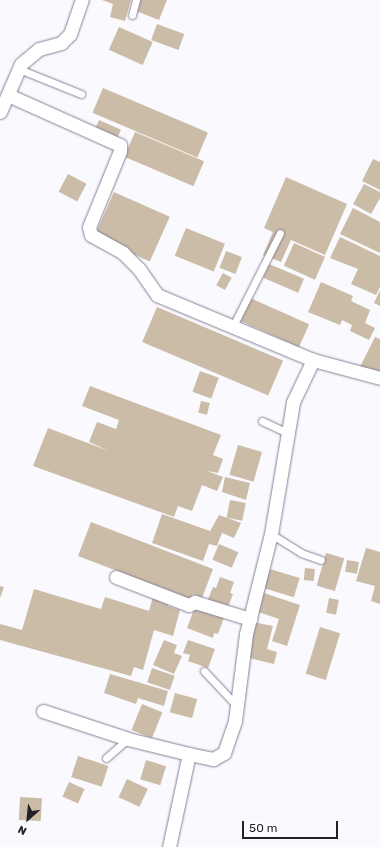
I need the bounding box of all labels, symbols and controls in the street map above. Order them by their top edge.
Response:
north arrow [8,799,48,839]
scale bar [244,813,340,839]
text: 50 m [249,821,277,835]
text: N [16,823,29,838]

